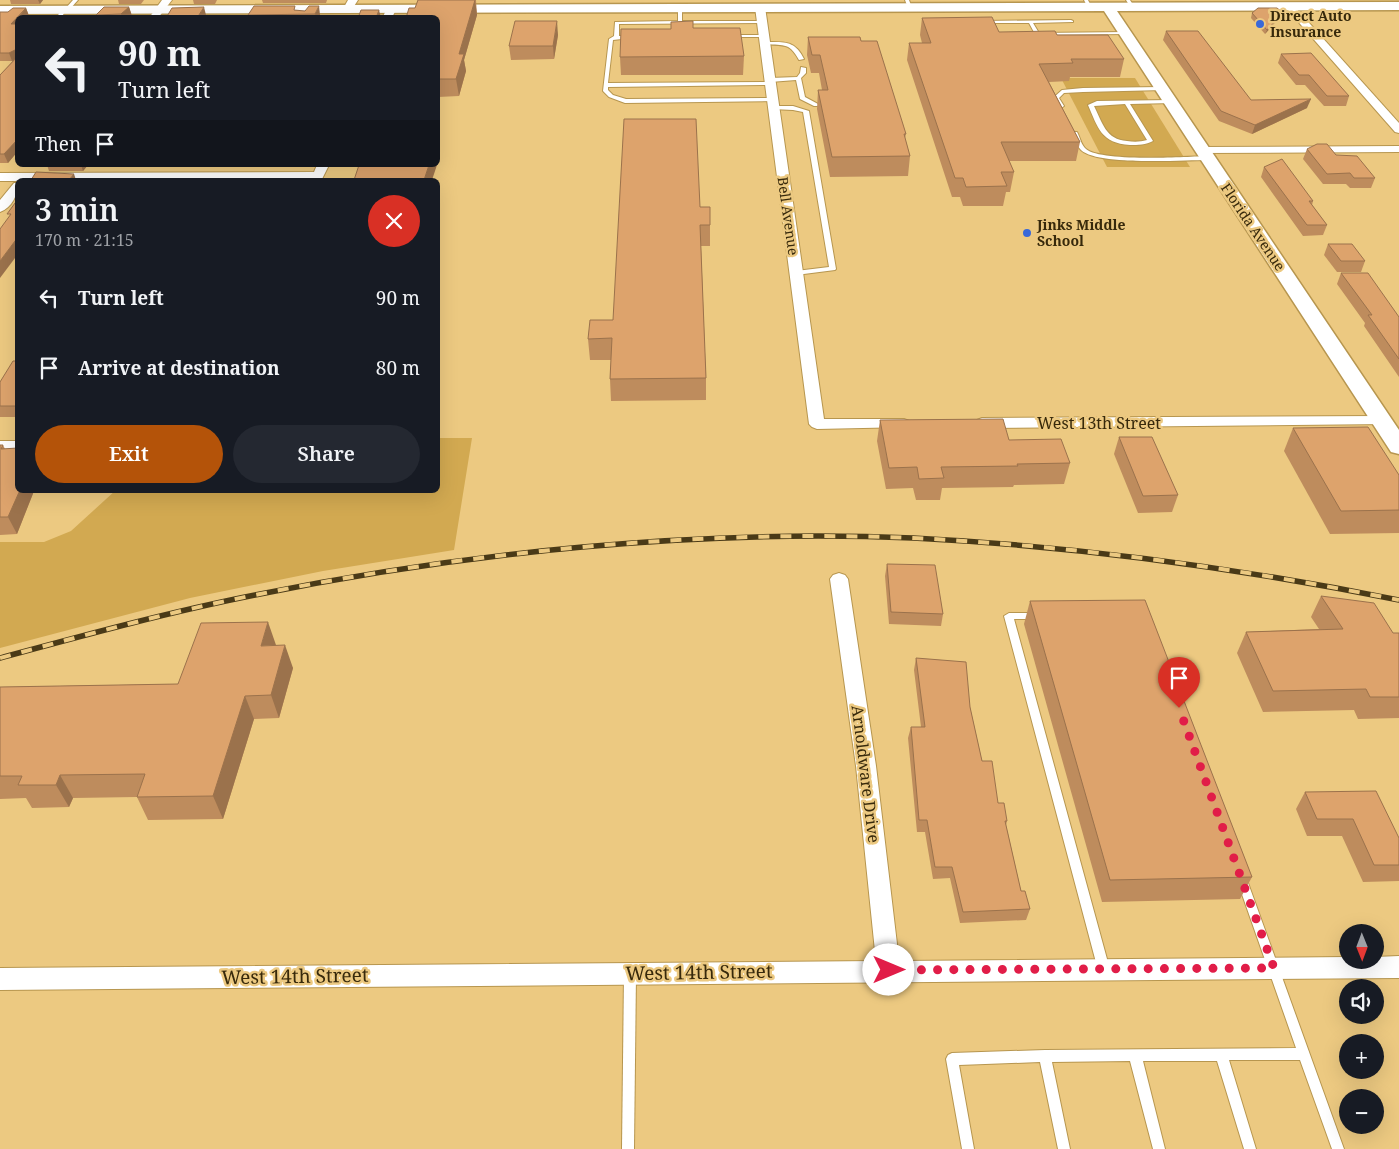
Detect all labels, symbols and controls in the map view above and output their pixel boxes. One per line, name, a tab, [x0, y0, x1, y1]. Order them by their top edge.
place label: Direct Auto Insurance	[1270, 6, 1352, 41]
marker: Direct Auto Insurance	[1254, 18, 1266, 30]
text: 90 m	[118, 29, 201, 76]
icon: left	[35, 35, 100, 100]
text: Turn left	[118, 74, 210, 104]
icon: arrive	[91, 130, 119, 158]
text: Then	[35, 131, 81, 157]
street label: Bell Avenue	[774, 175, 803, 256]
street label: Florida Avenue	[1217, 179, 1290, 274]
text: 3 min	[35, 189, 119, 230]
button: close	[368, 195, 420, 247]
place label: Jinks Middle School	[1036, 215, 1125, 250]
marker: Jinks Middle School	[1021, 227, 1033, 239]
text: 170 m · 21:15	[35, 229, 134, 251]
icon: left	[35, 284, 63, 312]
text: Turn left	[78, 285, 164, 311]
text: 90 m	[376, 285, 420, 311]
icon: arrive	[35, 354, 63, 382]
text: Arrive at destination	[78, 355, 280, 381]
text: 80 m	[376, 355, 420, 381]
street label: West 13th Street	[1037, 412, 1161, 434]
button: Exit	[35, 425, 223, 483]
button: Share	[233, 425, 420, 483]
pin	[1158, 657, 1200, 708]
icon: arrive	[1165, 664, 1193, 692]
street label: Arnoldware Drive	[847, 704, 885, 844]
north arrow	[1339, 924, 1384, 969]
map controls	[1339, 924, 1384, 1134]
position arrow	[862, 943, 914, 995]
street label: West 14th Street	[625, 958, 773, 986]
street label: West 14th Street	[221, 962, 369, 990]
button: sound	[1339, 979, 1384, 1024]
button: +	[1339, 1034, 1384, 1079]
button: −	[1339, 1089, 1384, 1134]

